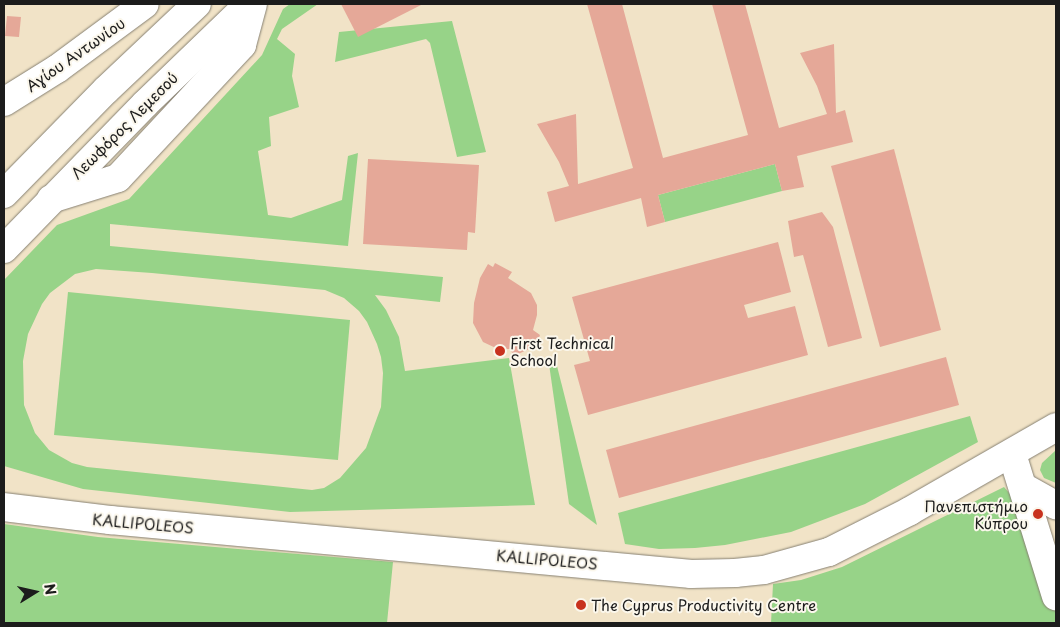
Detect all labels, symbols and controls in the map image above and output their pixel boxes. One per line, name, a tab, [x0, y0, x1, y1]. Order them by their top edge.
street label: Αγίου Αντωνίου	[22, 13, 128, 95]
street label: Λεωφόρος Λεμεσού	[67, 68, 181, 182]
place label: First Technical School	[510, 333, 613, 368]
marker: First Technical School	[494, 345, 506, 357]
place label: Πανεπιστήμιο Κύπρου	[924, 496, 1028, 531]
marker: Πανεπιστήμιο Κύπρου	[1032, 508, 1044, 520]
street label: KALLIPOLEOS	[92, 510, 194, 536]
street label: KALLIPOLEOS	[496, 546, 598, 572]
north arrow	[10, 567, 60, 617]
text: N	[39, 582, 62, 597]
place label: The Cyprus Productivity Centre	[591, 596, 818, 614]
marker: The Cyprus Productivity Centre	[575, 599, 587, 611]

